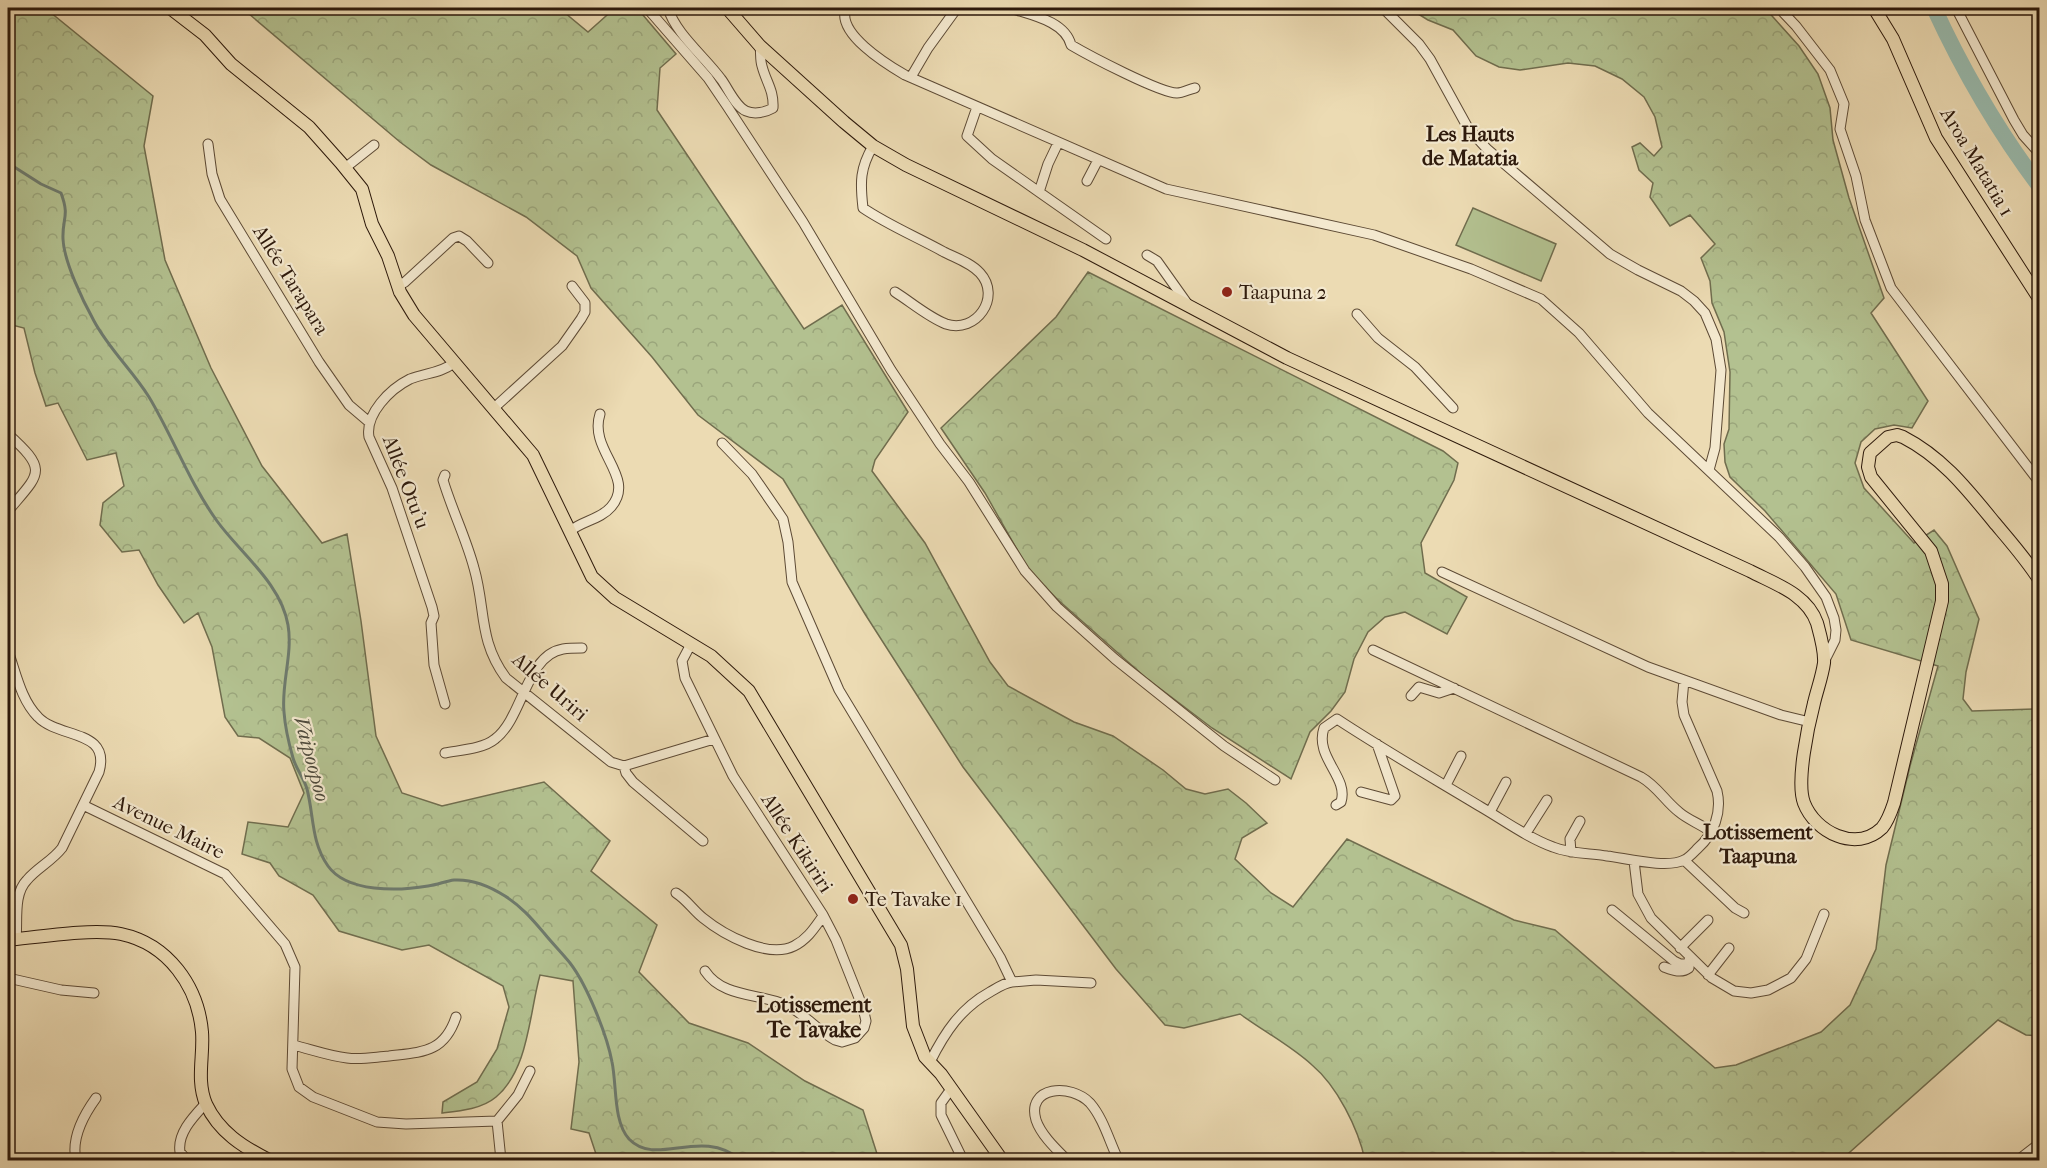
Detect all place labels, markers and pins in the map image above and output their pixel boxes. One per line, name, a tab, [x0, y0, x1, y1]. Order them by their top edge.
place label: Taapuna 2	[1239, 281, 1327, 304]
marker: Taapuna 2	[1220, 285, 1234, 299]
place label: Te Tavake 1	[865, 888, 962, 911]
marker: Te Tavake 1	[846, 892, 860, 906]

